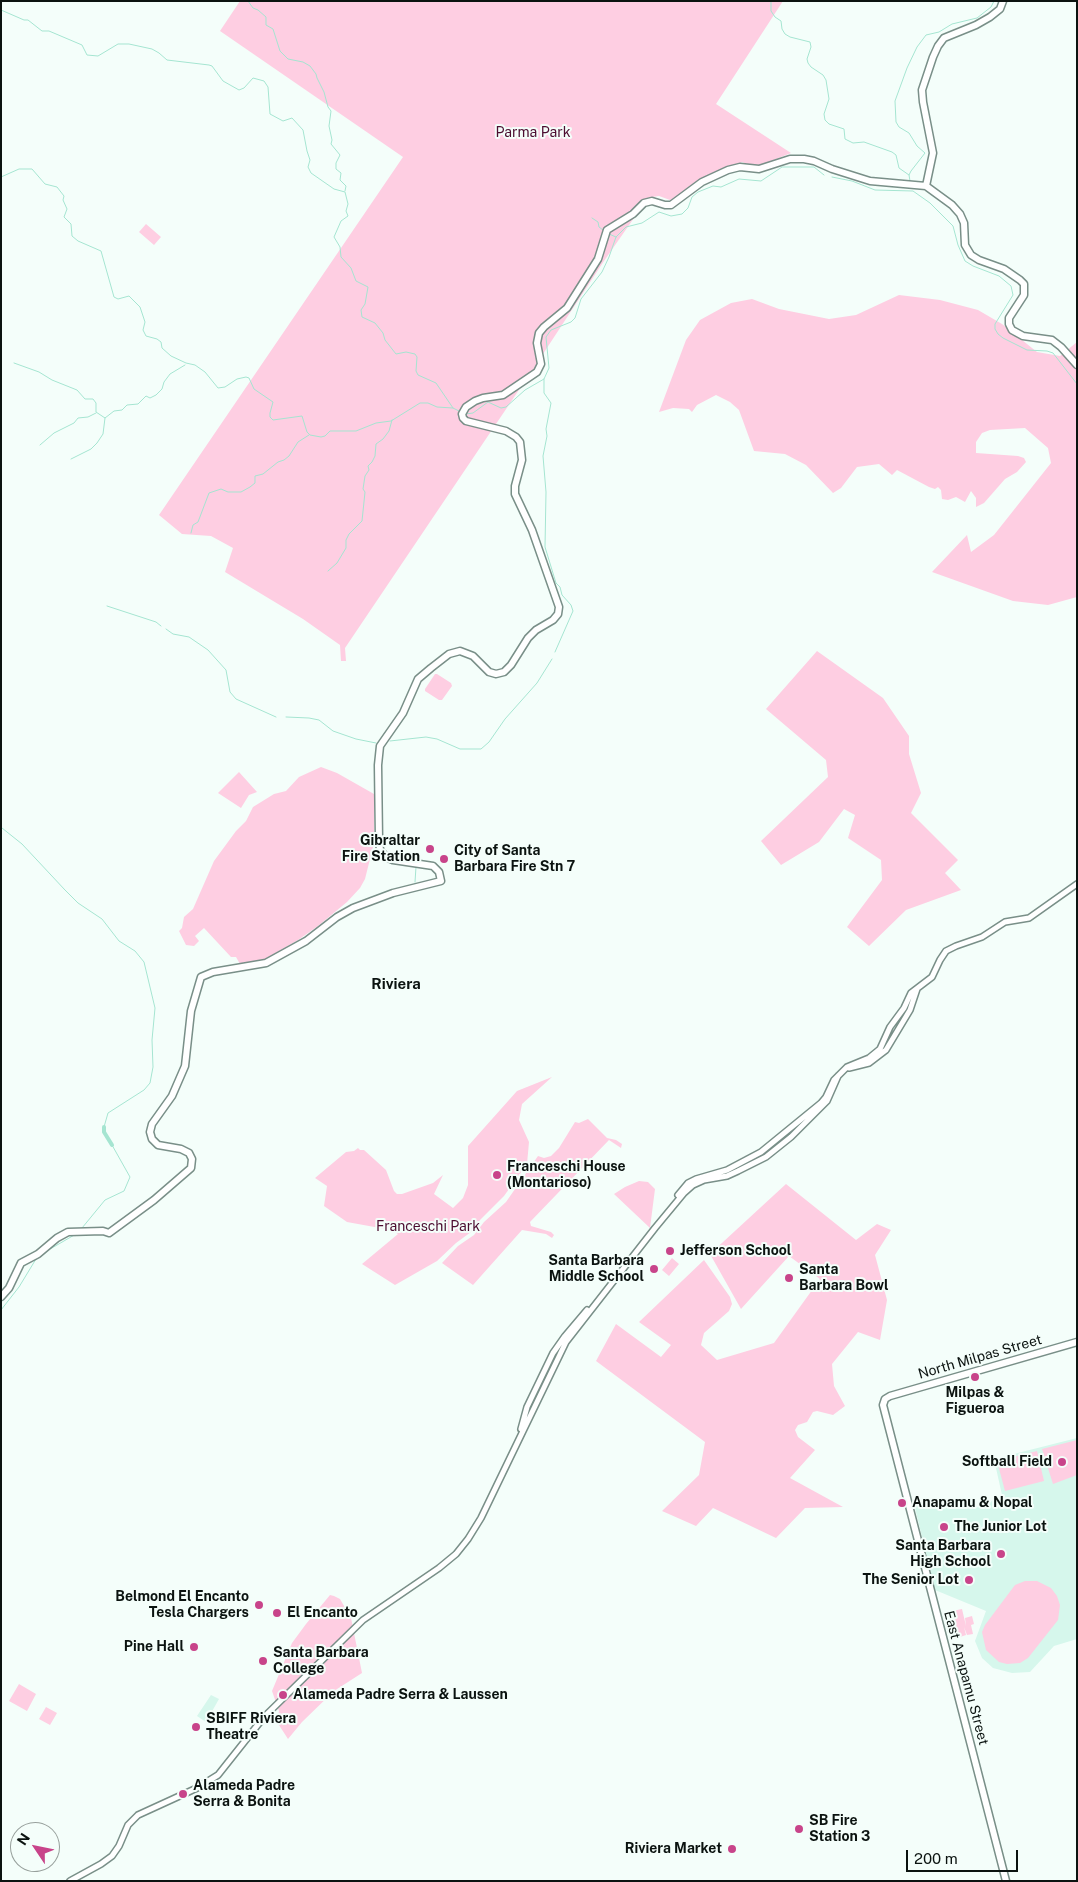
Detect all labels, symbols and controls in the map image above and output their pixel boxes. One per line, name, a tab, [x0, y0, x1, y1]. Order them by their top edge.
park label: Parma Park	[495, 125, 571, 141]
place label: Gibraltar Fire Station	[342, 833, 420, 866]
marker: Gibraltar Fire Station	[424, 843, 436, 855]
place label: City of Santa Barbara Fire Stn 7	[454, 843, 575, 876]
marker: City of Santa Barbara Fire Stn 7	[438, 853, 450, 865]
district label: Riviera	[371, 975, 421, 993]
place label: Franceschi House (Montarioso)	[507, 1159, 626, 1192]
marker: Franceschi House (Montarioso)	[491, 1169, 503, 1181]
park label: Franceschi Park	[376, 1219, 480, 1235]
place label: Jefferson School	[680, 1243, 791, 1259]
marker: Jefferson School	[664, 1245, 676, 1257]
place label: Santa Barbara Middle School	[548, 1253, 644, 1285]
place label: Santa Barbara Bowl	[799, 1262, 889, 1294]
marker: Santa Barbara Middle School	[648, 1263, 660, 1275]
marker: Santa Barbara Bowl	[783, 1272, 795, 1284]
street label: North Milpas Street	[916, 1331, 1044, 1383]
marker: Milpas & Figueroa	[969, 1371, 981, 1383]
place label: Milpas & Figueroa	[945, 1385, 1005, 1418]
place label: Softball Field	[962, 1454, 1052, 1470]
marker: Softball Field	[1056, 1456, 1068, 1468]
place label: Anapamu & Nopal	[912, 1495, 1033, 1511]
marker: Anapamu & Nopal	[896, 1497, 908, 1509]
place label: The Junior Lot	[954, 1519, 1047, 1535]
marker: The Junior Lot	[938, 1521, 950, 1533]
place label: Santa Barbara High School	[895, 1538, 991, 1570]
marker: Santa Barbara High School	[995, 1548, 1007, 1560]
place label: The Senior Lot	[863, 1572, 959, 1588]
marker: The Senior Lot	[963, 1574, 975, 1586]
place label: Belmond El Encanto Tesla Chargers	[115, 1589, 249, 1621]
marker: Belmond El Encanto Tesla Chargers	[253, 1599, 265, 1611]
place label: El Encanto	[287, 1605, 358, 1621]
marker: El Encanto	[271, 1607, 283, 1619]
street label: East Anapamu Street	[940, 1609, 992, 1747]
place label: Pine Hall	[124, 1639, 184, 1655]
marker: Pine Hall	[188, 1641, 200, 1653]
place label: Santa Barbara College	[273, 1645, 369, 1678]
marker: Santa Barbara College	[257, 1655, 269, 1667]
place label: Alameda Padre Serra & Laussen	[293, 1687, 508, 1703]
marker: Alameda Padre Serra & Laussen	[277, 1689, 289, 1701]
place label: SBIFF Riviera Theatre	[206, 1711, 296, 1744]
marker: SBIFF Riviera Theatre	[190, 1721, 202, 1733]
place label: Alameda Padre Serra & Bonita	[193, 1778, 295, 1810]
marker: Alameda Padre Serra & Bonita	[177, 1788, 189, 1800]
place label: SB Fire Station 3	[809, 1813, 870, 1845]
north arrow	[10, 1822, 60, 1872]
marker: SB Fire Station 3	[793, 1823, 805, 1835]
text: N	[14, 1830, 33, 1848]
scale bar	[908, 1840, 1020, 1872]
place label: Riviera Market	[625, 1841, 722, 1857]
marker: Riviera Market	[726, 1843, 738, 1855]
text: 200 m	[914, 1850, 958, 1867]

